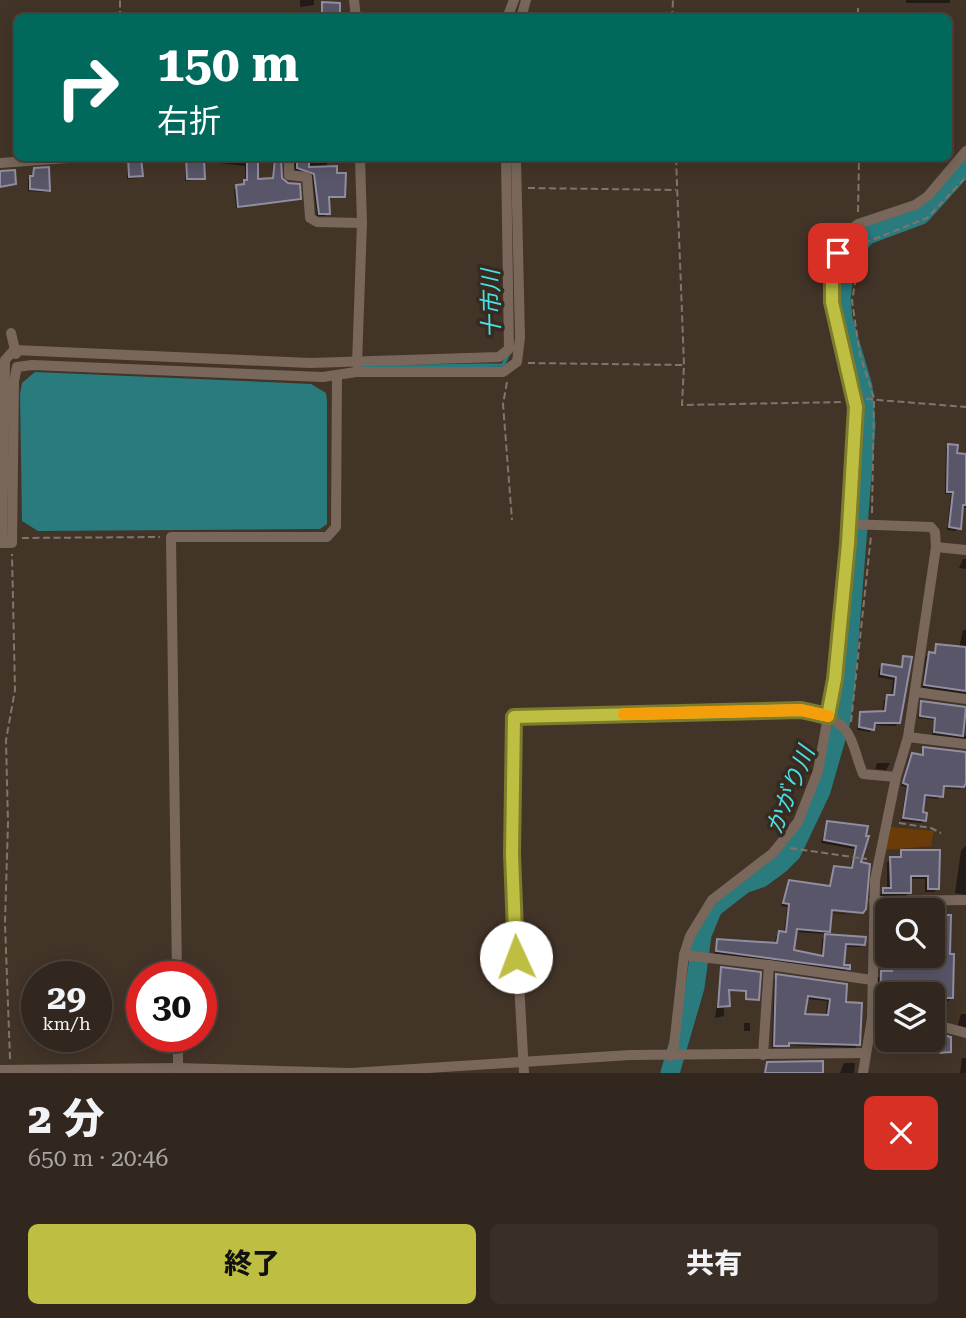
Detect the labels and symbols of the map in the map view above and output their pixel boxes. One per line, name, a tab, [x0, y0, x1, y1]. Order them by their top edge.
pin	[808, 223, 868, 283]
water label: 十市川	[477, 266, 506, 339]
water label: かがり川	[761, 740, 821, 838]
position arrow	[479, 920, 553, 994]
speed limit sign: 30	[126, 961, 217, 1052]

